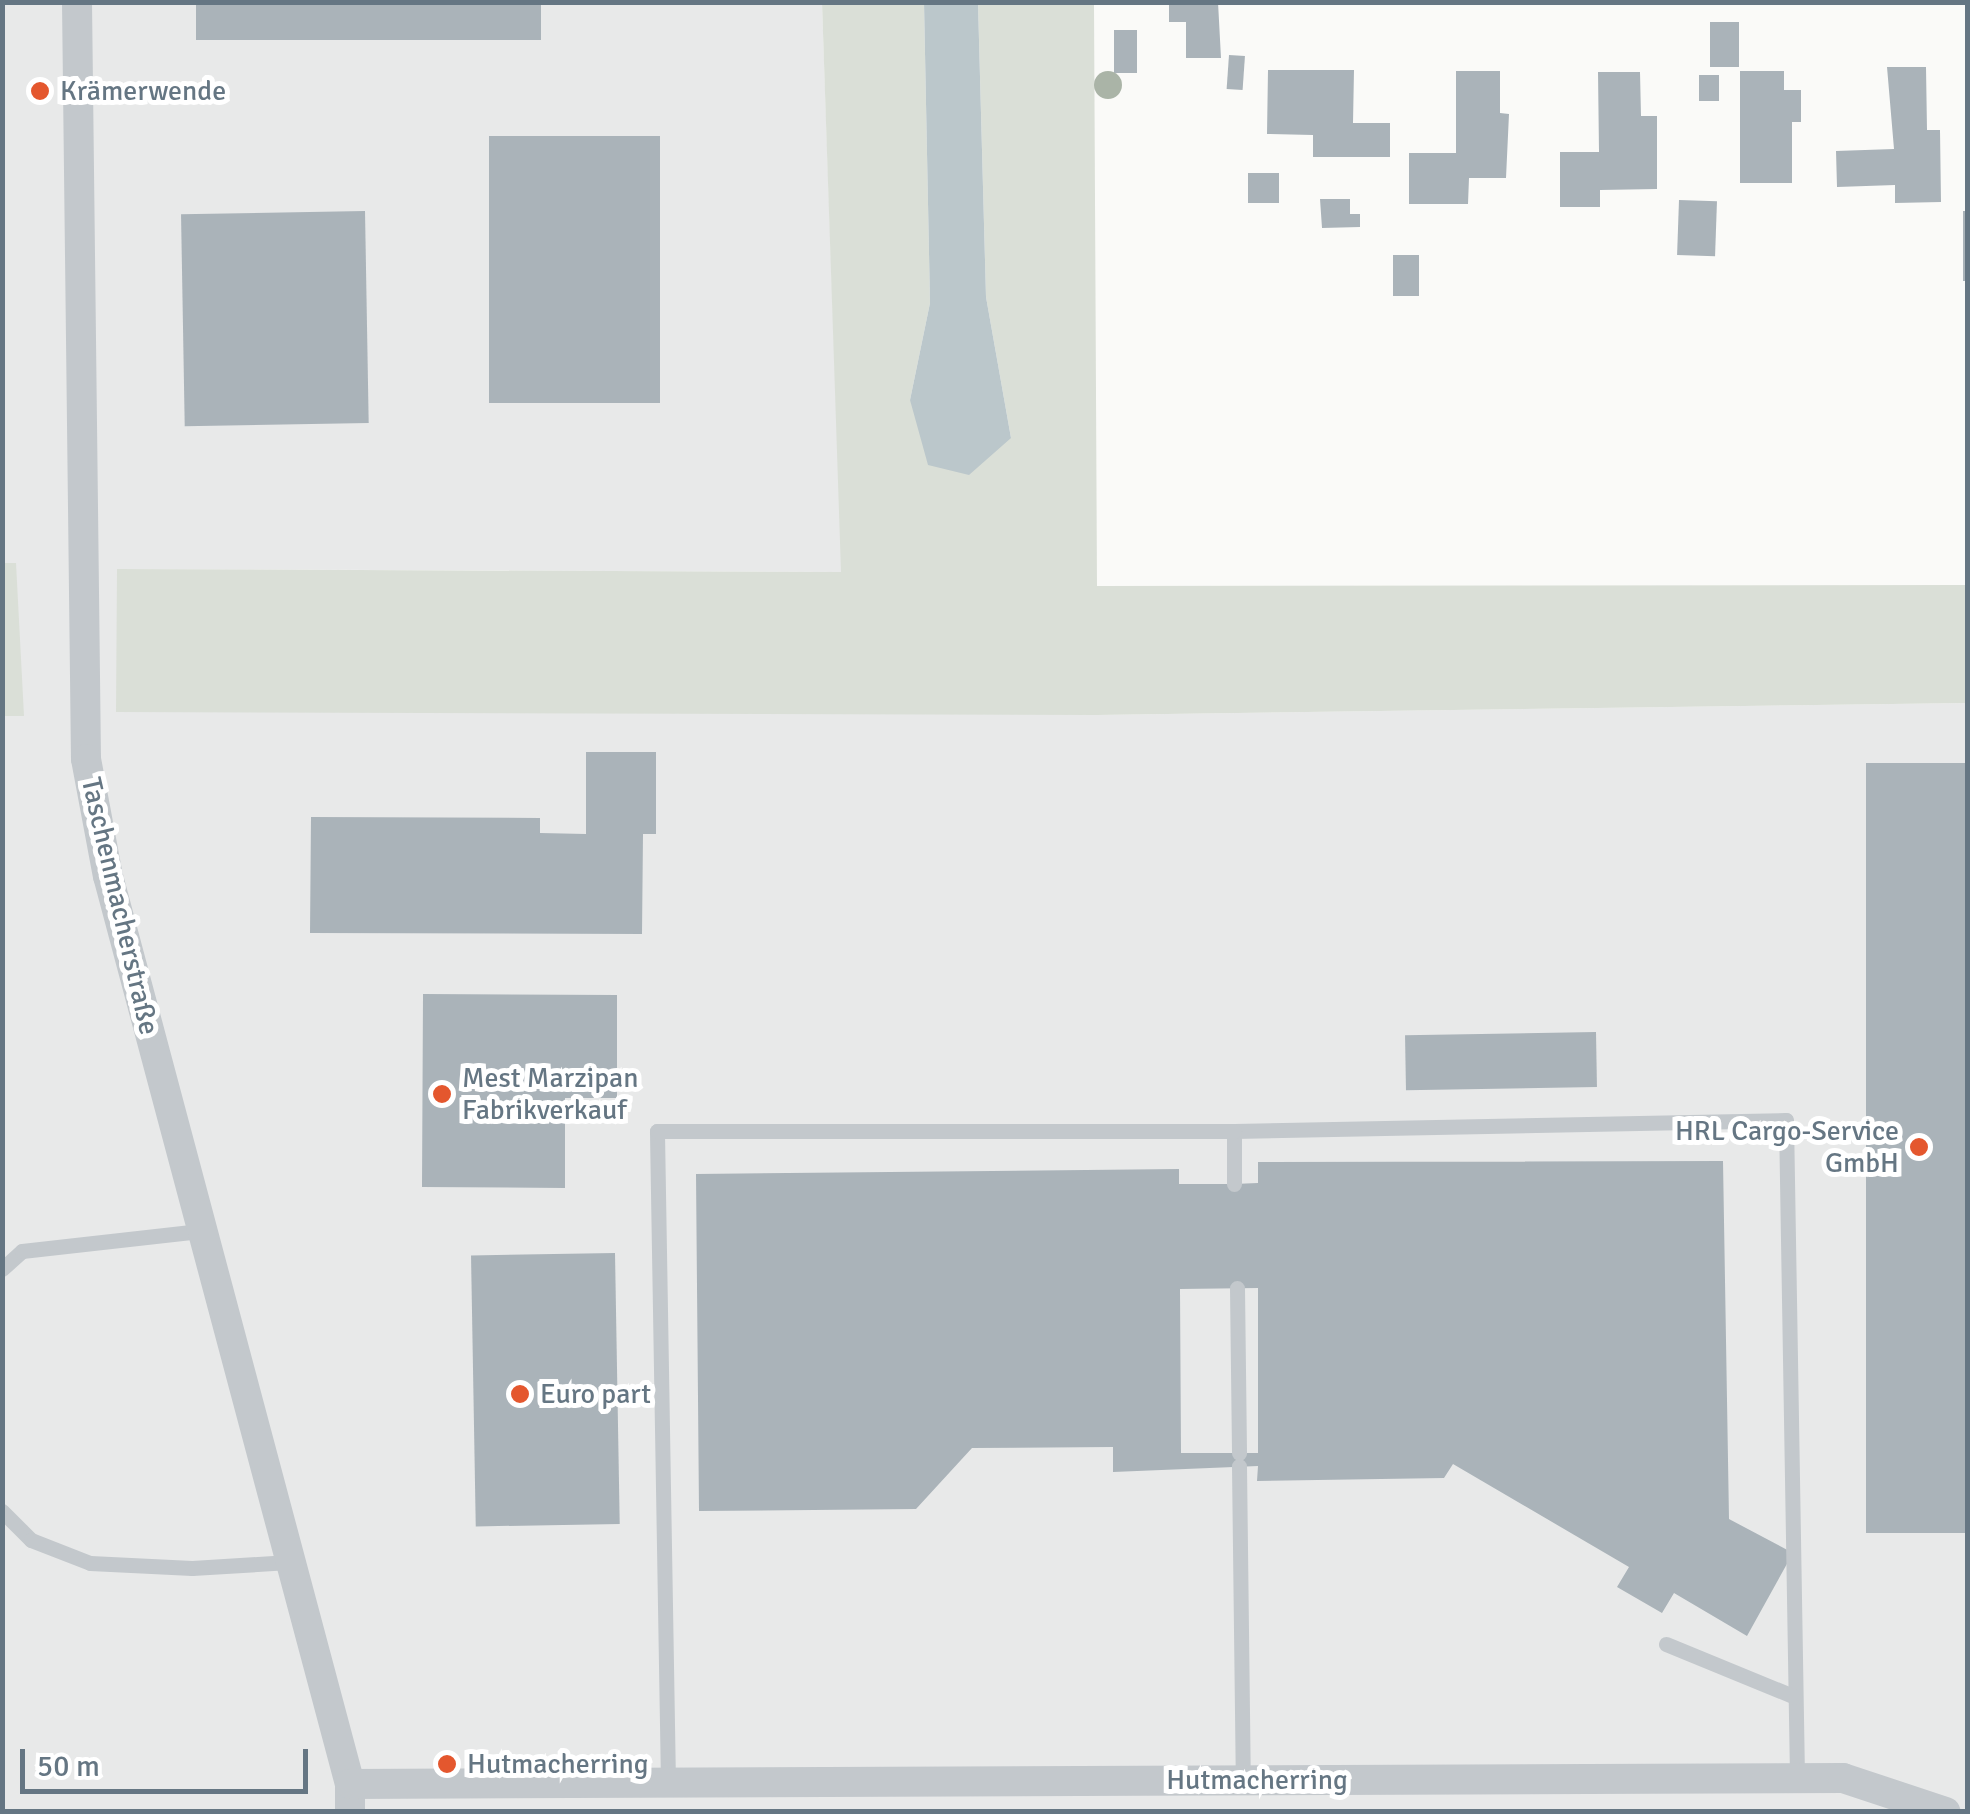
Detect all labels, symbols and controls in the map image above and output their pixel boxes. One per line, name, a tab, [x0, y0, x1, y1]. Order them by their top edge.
place label: Krämerwende	[60, 74, 226, 108]
marker: Krämerwende	[29, 80, 51, 102]
street label: Taschenmacherstraße	[74, 774, 166, 1038]
place label: Mest Marzipan Fabrikverkauf	[462, 1061, 639, 1127]
marker: Mest Marzipan Fabrikverkauf	[431, 1083, 453, 1105]
place label: HRL Cargo-Service GmbH	[1675, 1114, 1899, 1180]
marker: HRL Cargo-Service GmbH	[1908, 1136, 1930, 1158]
place label: Euro part	[540, 1377, 651, 1411]
marker: Euro part	[509, 1383, 531, 1405]
scale bar	[25, 1729, 312, 1791]
place label: Hutmacherring	[467, 1747, 649, 1781]
text: 50 m	[37, 1748, 100, 1785]
marker: Hutmacherring	[436, 1753, 458, 1775]
street label: Hutmacherring	[1166, 1763, 1348, 1797]

